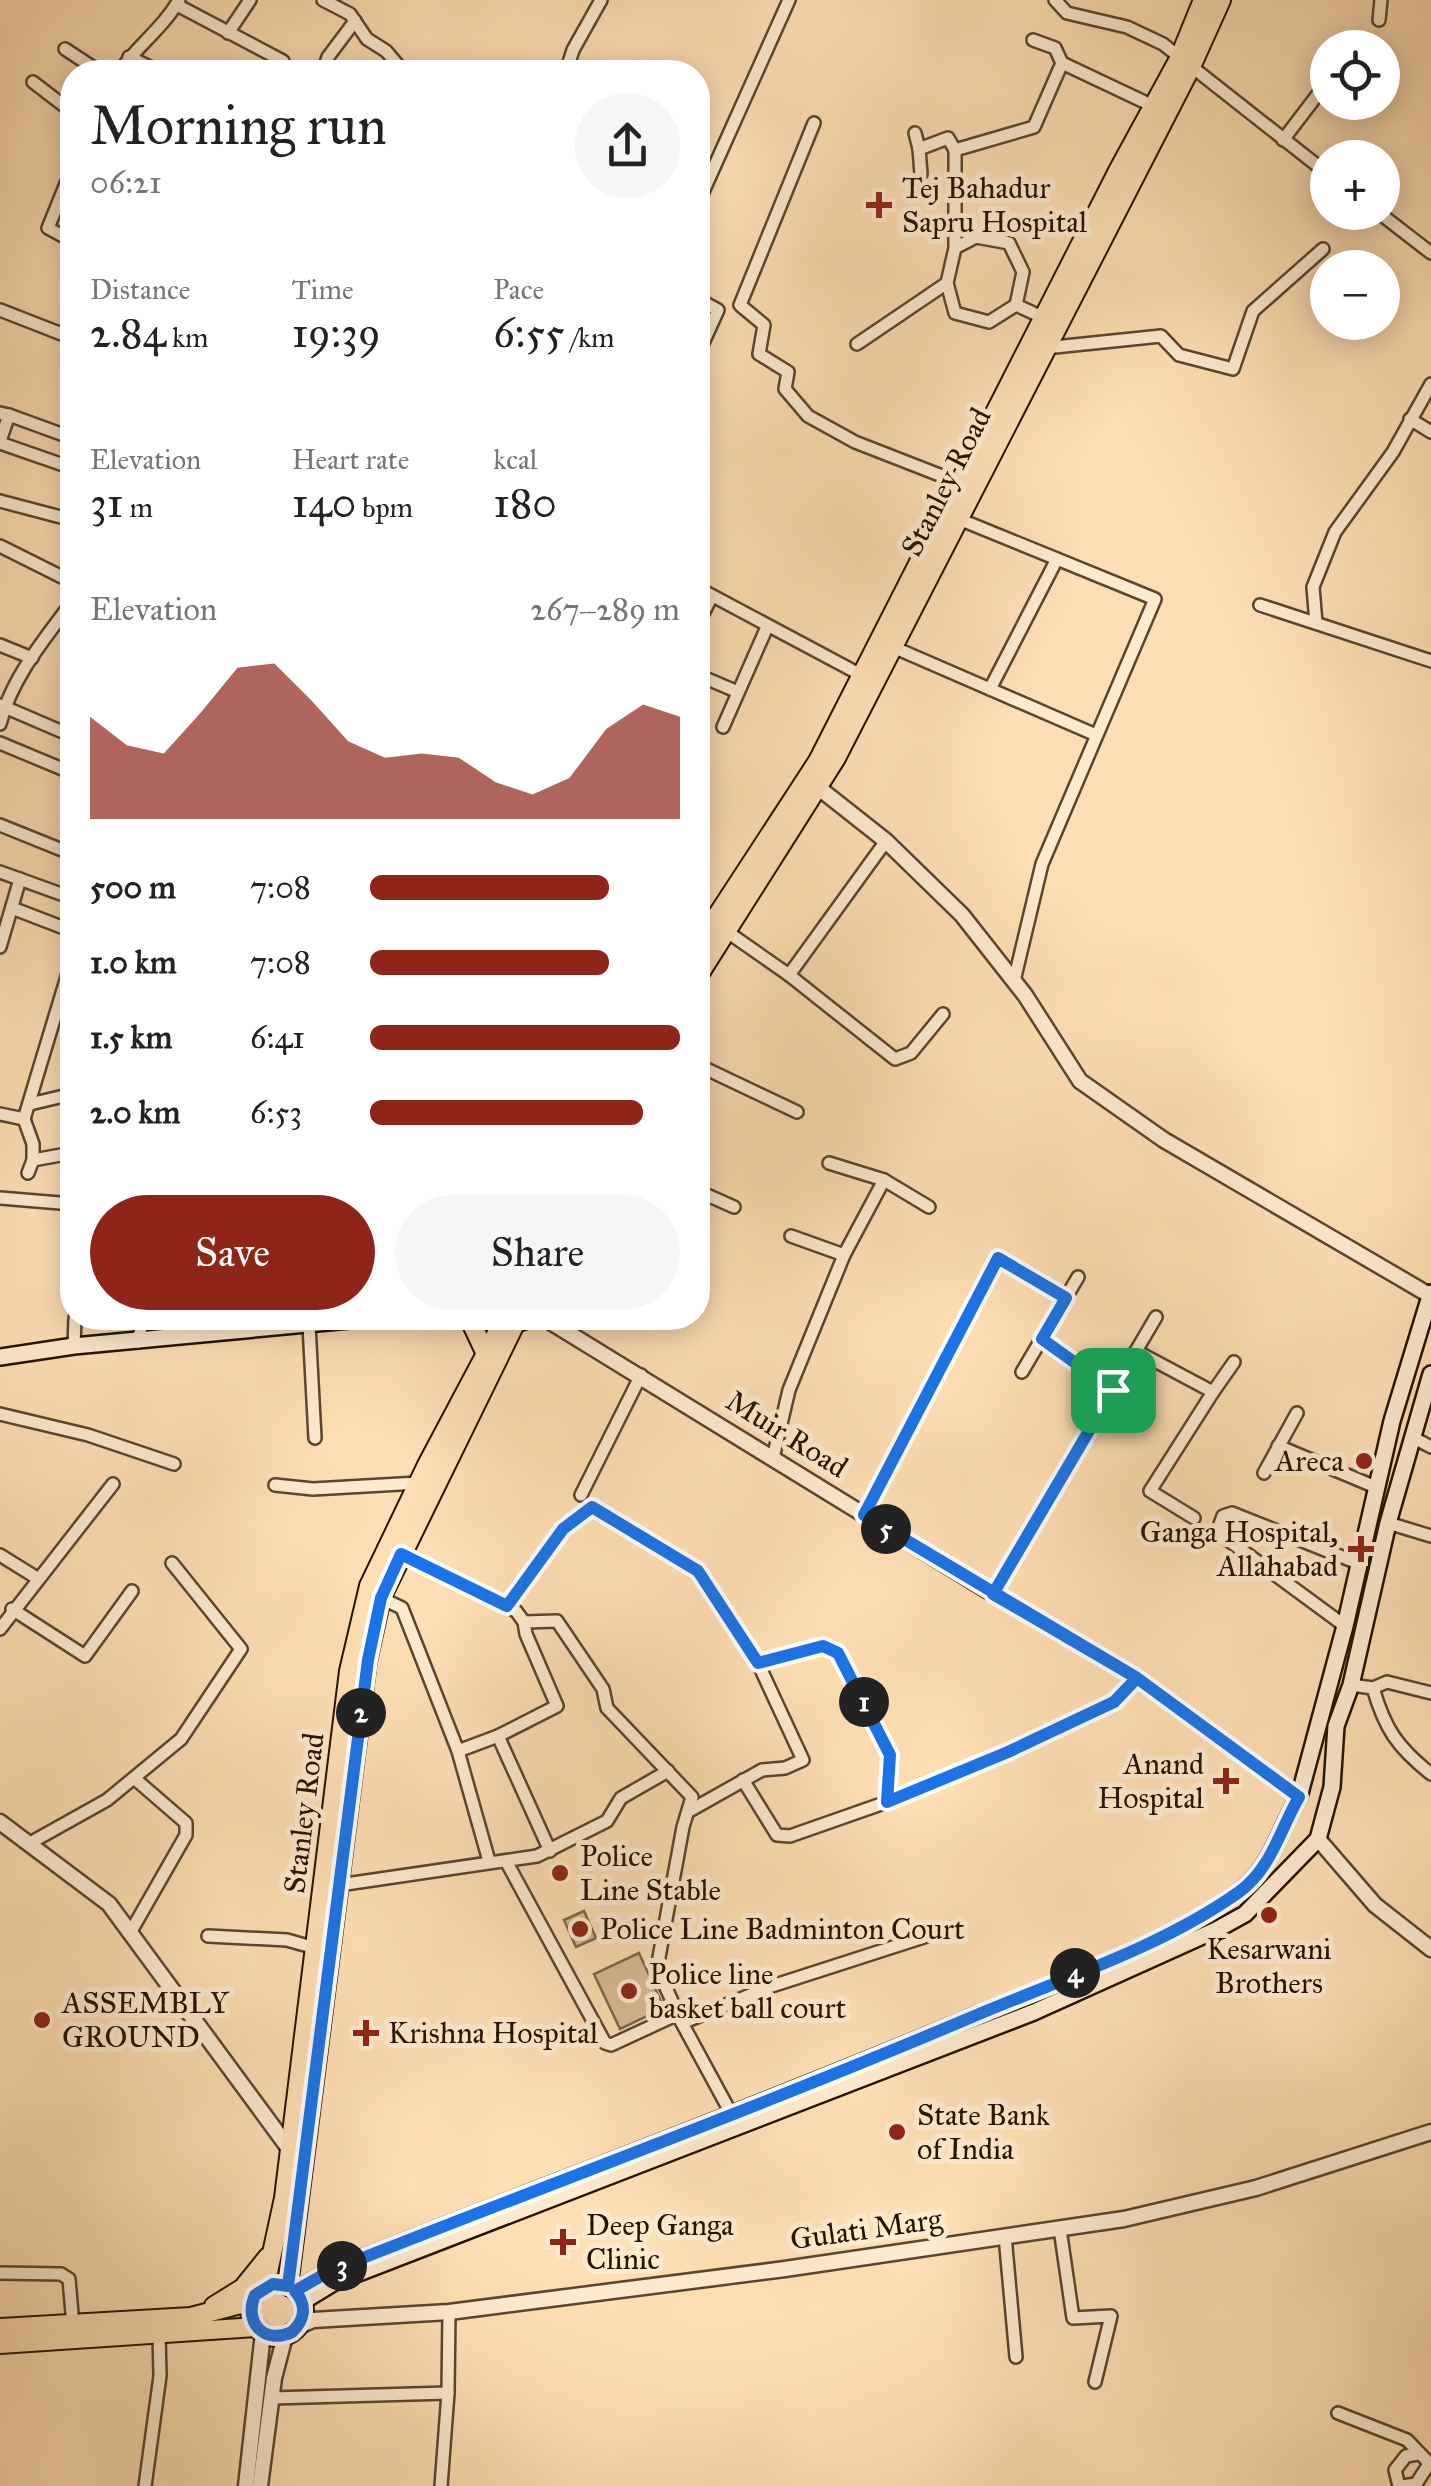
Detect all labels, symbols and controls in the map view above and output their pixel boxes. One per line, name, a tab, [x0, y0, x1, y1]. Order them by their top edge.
map controls	[1310, 30, 1400, 340]
button: locate	[1310, 30, 1400, 120]
text: Morning run	[90, 92, 387, 159]
button: share	[575, 93, 680, 198]
button: +	[1310, 140, 1400, 230]
text: 06:21	[90, 163, 162, 202]
place label: Tej Bahadur Sapru Hospital	[902, 170, 1088, 240]
marker: Tej Bahadur Sapru Hospital	[866, 192, 892, 218]
button: −	[1310, 250, 1400, 340]
text: Distance	[90, 272, 190, 307]
text: Time	[292, 272, 354, 307]
text: Pace	[493, 272, 544, 307]
text: 2.84	[90, 307, 166, 359]
text: 19:39	[292, 307, 380, 359]
text: 6:55	[493, 307, 565, 359]
text: km	[166, 320, 209, 355]
text: /km	[565, 320, 615, 355]
street label: Stanley Road	[893, 402, 999, 562]
text: Elevation	[90, 442, 201, 477]
text: Heart rate	[292, 442, 409, 477]
text: kcal	[493, 442, 537, 477]
text: 31	[90, 477, 123, 529]
text: 140	[292, 477, 356, 529]
text: 180	[493, 477, 557, 529]
text: m	[123, 490, 153, 525]
text: bpm	[356, 490, 413, 525]
text: Elevation	[90, 590, 217, 629]
text: 267–289 m	[530, 590, 680, 629]
text: 500 m	[90, 868, 176, 907]
text: 7:08	[250, 868, 311, 907]
text: 1.0 km	[90, 943, 177, 982]
text: 7:08	[250, 943, 311, 982]
text: 1.5 km	[90, 1018, 172, 1057]
text: 6:41	[250, 1018, 305, 1057]
text: 2.0 km	[90, 1093, 180, 1132]
text: 6:53	[250, 1093, 302, 1132]
button: Save	[90, 1195, 375, 1310]
button: Share	[395, 1195, 680, 1310]
pin	[1071, 1348, 1156, 1433]
icon: arrive	[1086, 1363, 1141, 1418]
street label: Muir Road	[720, 1383, 854, 1485]
place label: Areca	[1273, 1443, 1344, 1479]
marker: Areca	[1353, 1450, 1375, 1472]
pin: 5	[861, 1504, 911, 1554]
text: 5	[879, 1511, 893, 1546]
place label: Ganga Hospital, Allahabad	[1140, 1514, 1338, 1584]
marker: Ganga Hospital, Allahabad	[1348, 1536, 1374, 1562]
pin: 1	[839, 1677, 889, 1727]
text: 1	[858, 1684, 870, 1719]
pin: 2	[336, 1688, 386, 1738]
text: 2	[354, 1695, 368, 1730]
street label: Stanley Road	[276, 1731, 332, 1895]
place label: Anand Hospital	[1098, 1746, 1205, 1816]
marker: Anand Hospital	[1213, 1768, 1239, 1794]
place label: Police Line Stable	[580, 1838, 721, 1908]
marker: Police Line Stable	[549, 1862, 571, 1884]
marker: Kesarwani Brothers	[1258, 1904, 1280, 1926]
place label: Police Line Badminton Court	[600, 1911, 965, 1947]
marker: Police Line Badminton Court	[569, 1918, 591, 1940]
place label: Kesarwani Brothers	[1206, 1931, 1332, 2001]
pin: 4	[1050, 1948, 1100, 1998]
text: 4	[1067, 1955, 1083, 1990]
place label: Police line basket ball court	[649, 1956, 847, 2026]
marker: Police line basket ball court	[618, 1980, 640, 2002]
place label: ASSEMBLY GROUND	[60, 1985, 230, 2055]
marker: ASSEMBLY GROUND	[31, 2009, 53, 2031]
place label: Krishna Hospital	[388, 2015, 599, 2051]
marker: Krishna Hospital	[353, 2020, 379, 2046]
place label: State Bank of India	[917, 2097, 1050, 2167]
marker: State Bank of India	[886, 2121, 908, 2143]
street label: Gulati Marg	[788, 2200, 945, 2257]
place label: Deep Ganga Clinic	[586, 2207, 734, 2277]
marker: Deep Ganga Clinic	[550, 2229, 576, 2255]
pin: 3	[317, 2241, 367, 2291]
text: 3	[336, 2248, 348, 2283]

